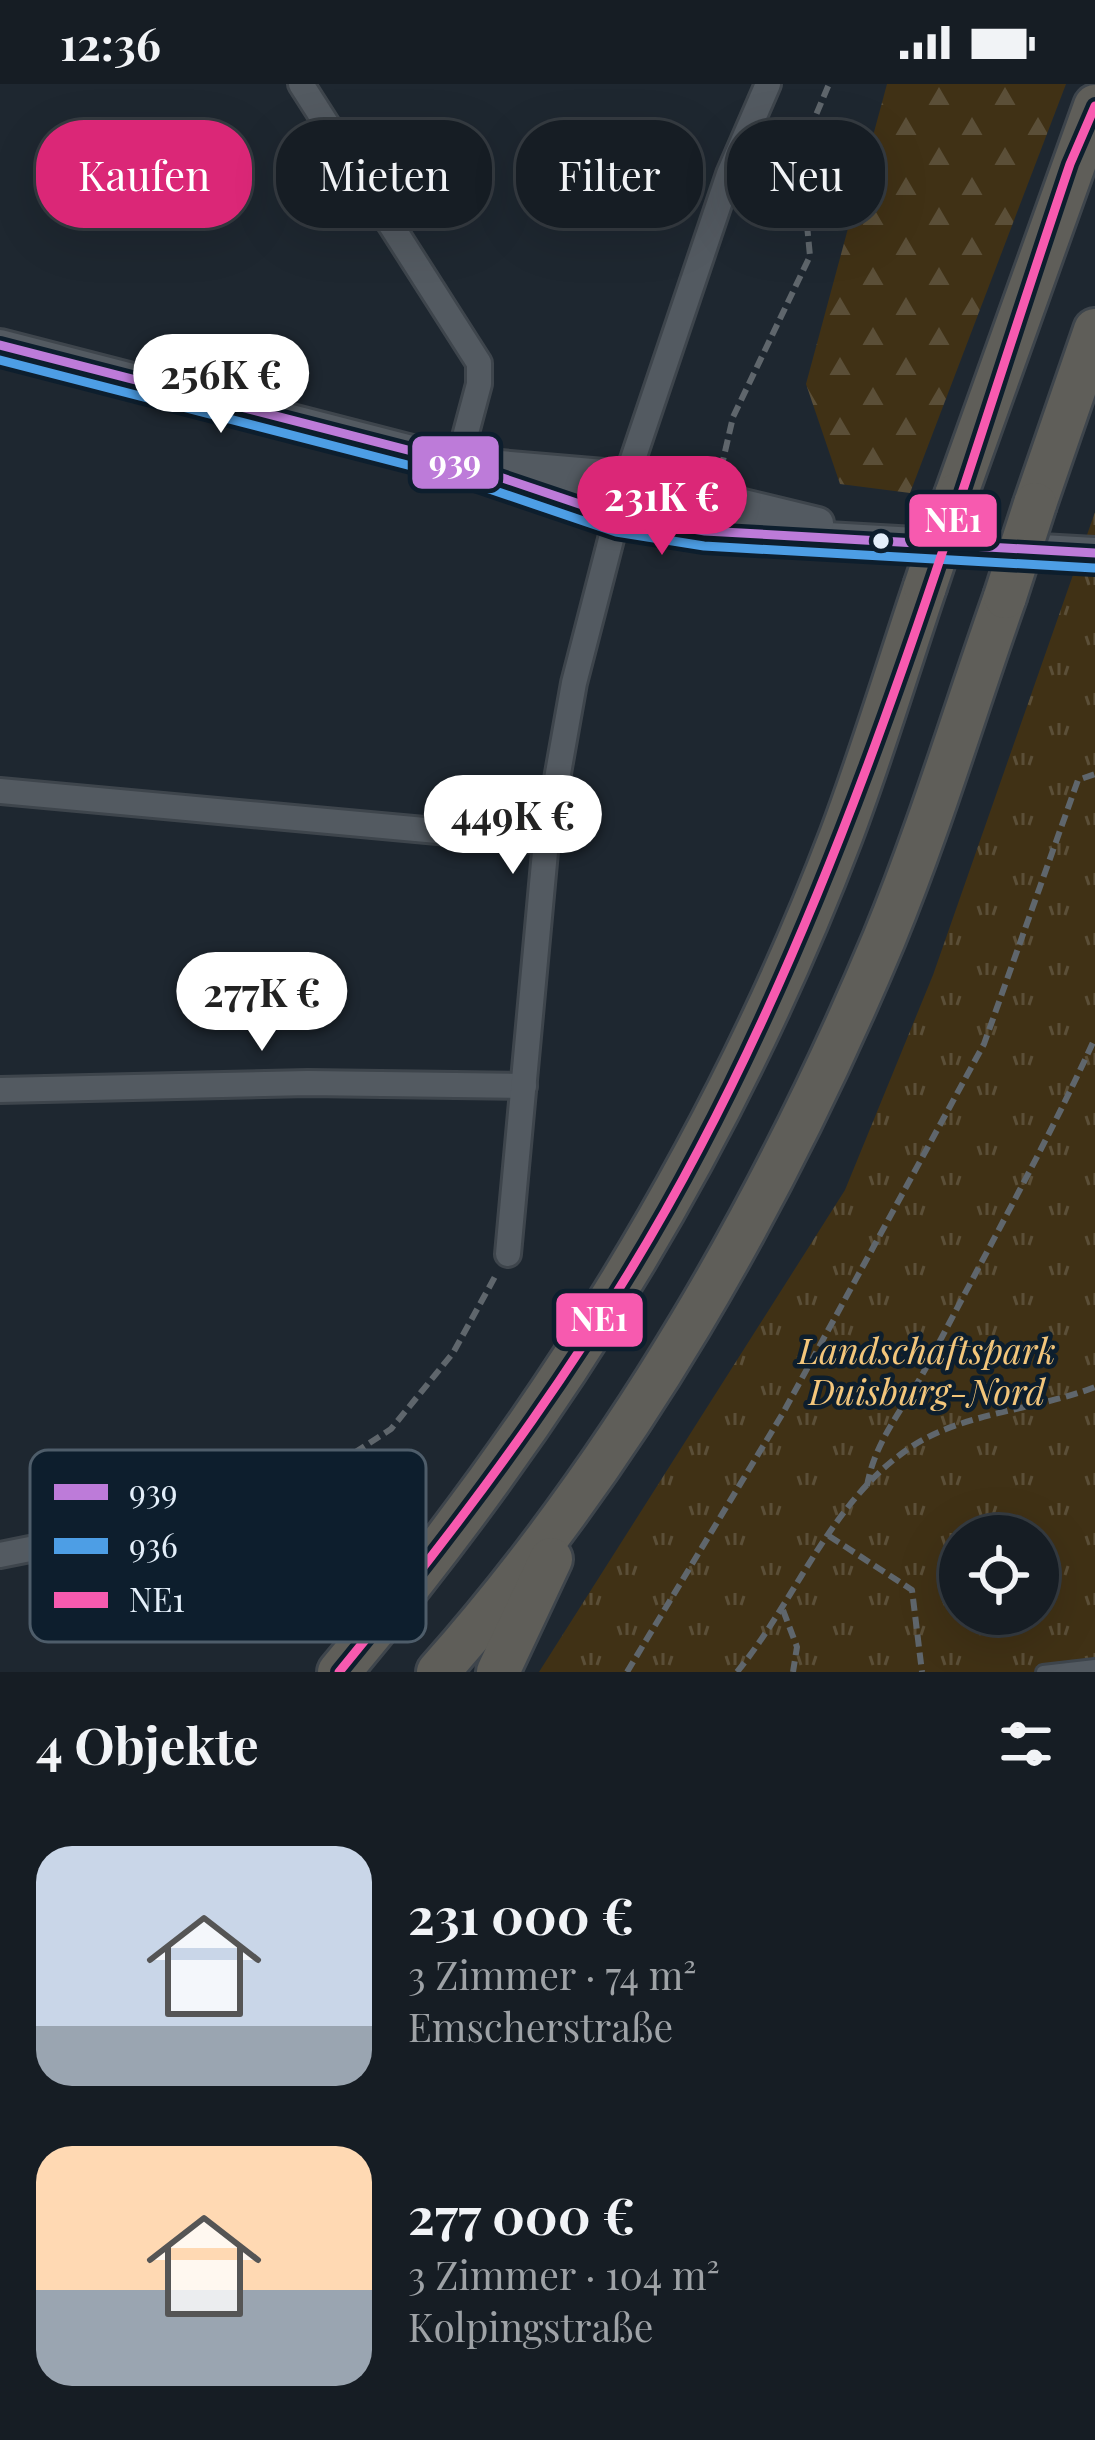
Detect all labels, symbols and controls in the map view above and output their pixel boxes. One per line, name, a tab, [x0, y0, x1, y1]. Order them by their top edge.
text: 12:36	[60, 12, 161, 72]
chip: Kaufen	[36, 120, 252, 228]
chip: Mieten	[276, 120, 492, 228]
chip: Filter	[516, 120, 703, 228]
chip: Neu	[727, 120, 885, 228]
pin: 256K €	[123, 334, 319, 436]
text: 256K €	[160, 347, 282, 399]
line badge: 939	[410, 434, 501, 491]
text: 939	[429, 438, 481, 482]
pin: 231K €	[564, 456, 760, 558]
text: 231K €	[604, 469, 720, 521]
line badge: NE1	[907, 492, 999, 549]
text: NE1	[924, 496, 982, 540]
unlabelled marker	[870, 530, 892, 552]
pin: 449K €	[415, 775, 611, 877]
text: 449K €	[451, 788, 575, 840]
pin: 277K €	[164, 952, 360, 1054]
text: 277K €	[203, 965, 321, 1017]
line badge: NE1	[554, 1291, 645, 1349]
text: NE1	[570, 1295, 628, 1339]
park label: Landschaftspark Duisburg-Nord	[796, 1325, 1056, 1414]
legend	[30, 1450, 426, 1642]
text: 939	[129, 1468, 177, 1512]
map controls	[939, 1515, 1059, 1635]
button: locate	[939, 1515, 1059, 1635]
text: 936	[129, 1522, 178, 1566]
text: NE1	[129, 1576, 185, 1620]
text: 4 Objekte	[36, 1710, 259, 1778]
icon: filters	[993, 1711, 1059, 1777]
text: 231 000 €	[408, 1880, 634, 1948]
icon: home	[132, 1894, 276, 2038]
text: 3 Zimmer · 74 m²	[408, 1948, 696, 2000]
text: Emscherstraße	[408, 2000, 673, 2052]
text: 277 000 €	[408, 2180, 635, 2248]
icon: home	[132, 2194, 276, 2338]
text: 3 Zimmer · 104 m²	[408, 2248, 720, 2300]
text: Kolpingstraße	[408, 2300, 654, 2352]

